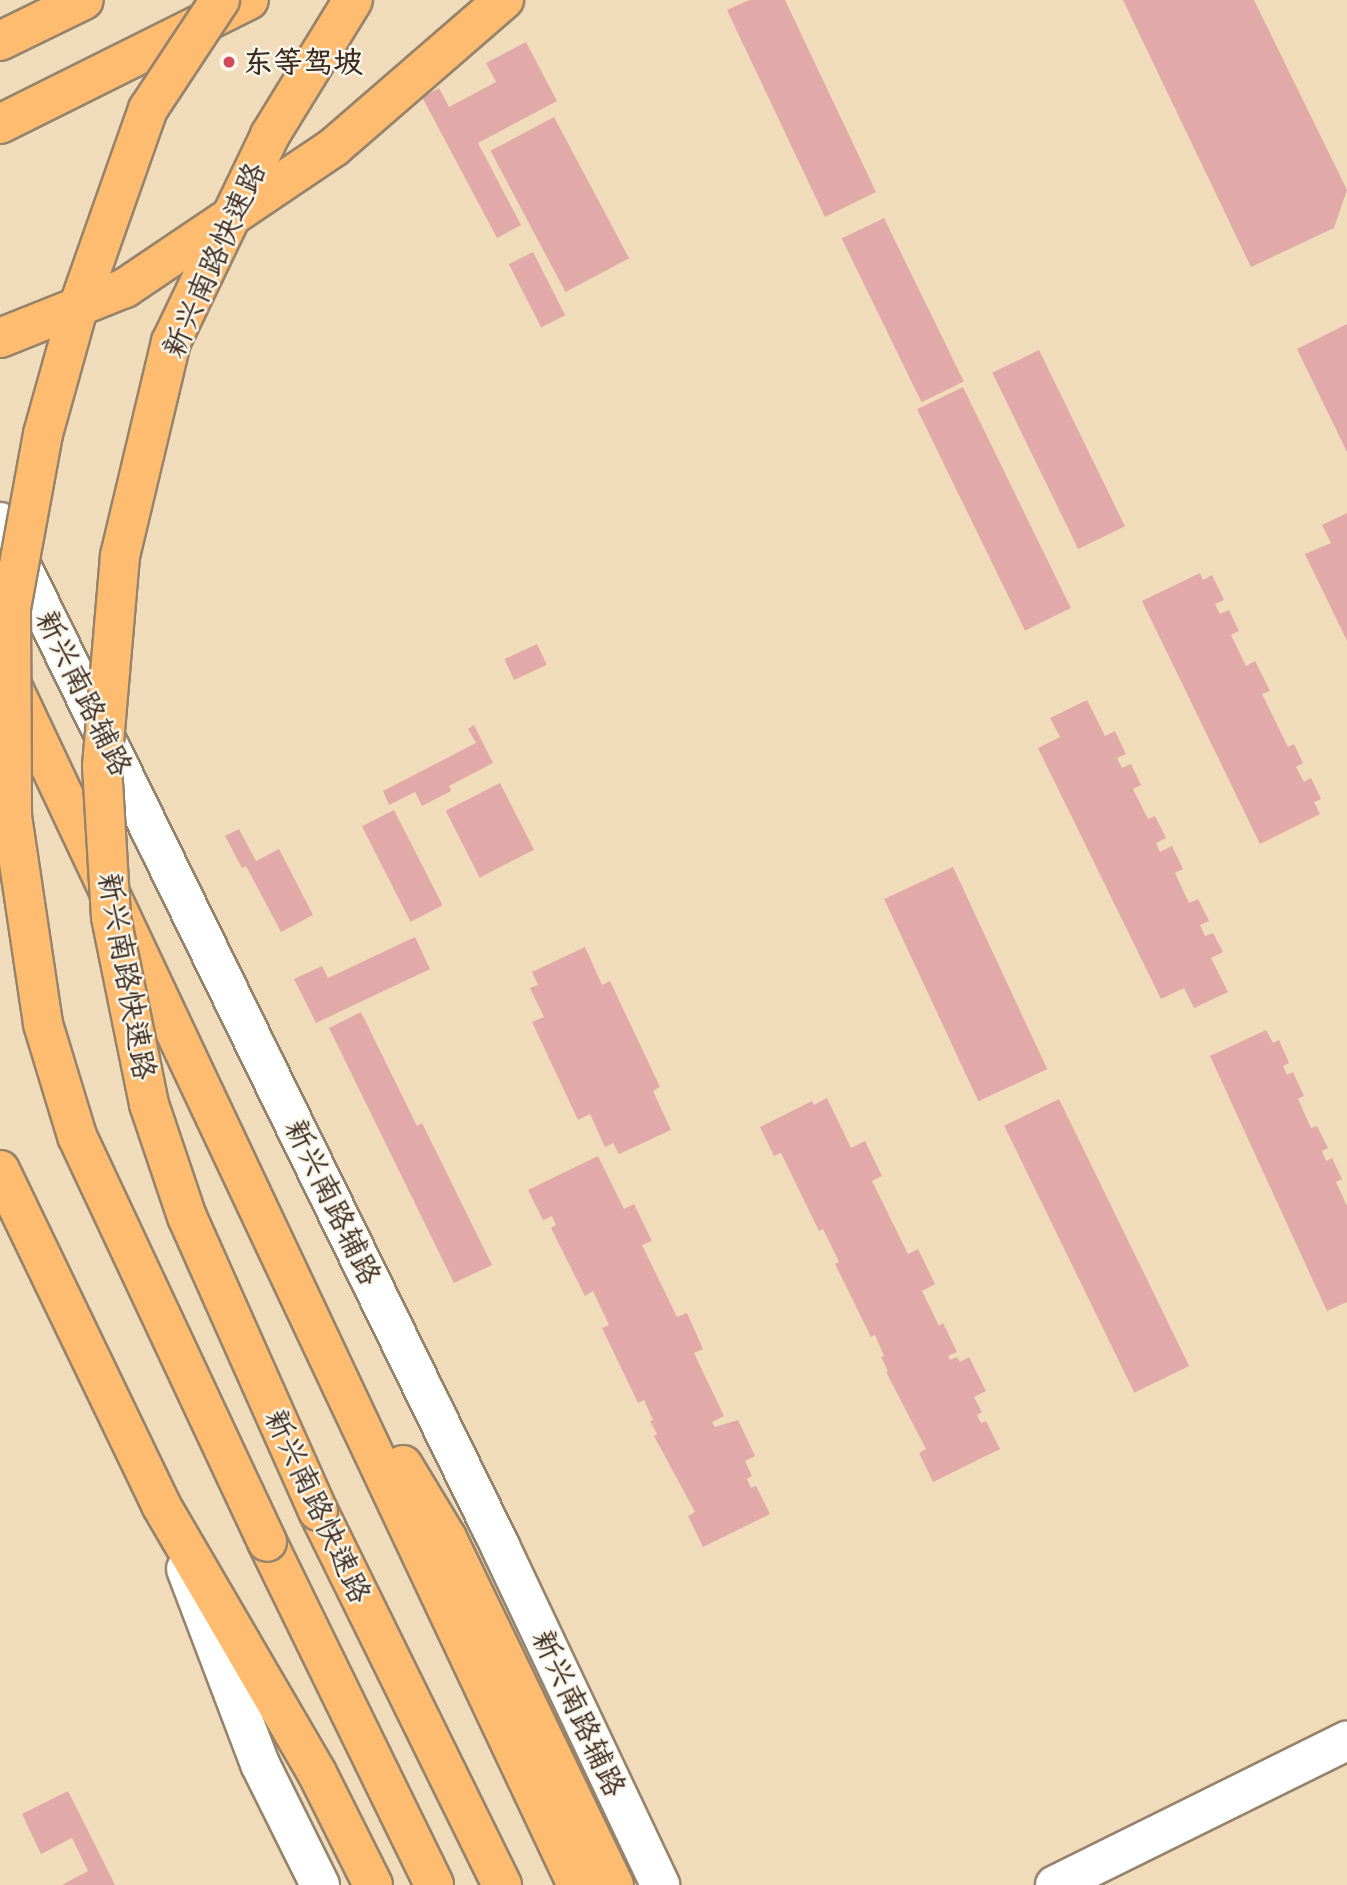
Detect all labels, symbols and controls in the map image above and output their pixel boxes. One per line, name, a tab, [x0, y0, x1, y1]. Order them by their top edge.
place label: 东等驾坡	[243, 44, 363, 80]
marker: 东等驾坡	[221, 54, 237, 70]
street label: 新兴南路快速路	[155, 157, 273, 363]
street label: 新兴南路辅路	[28, 604, 140, 782]
street label: 新兴南路快速路	[91, 869, 163, 1083]
street label: 新兴南路辅路	[277, 1113, 389, 1291]
street label: 新兴南路快速路	[257, 1403, 379, 1609]
street label: 新兴南路辅路	[525, 1624, 633, 1802]

